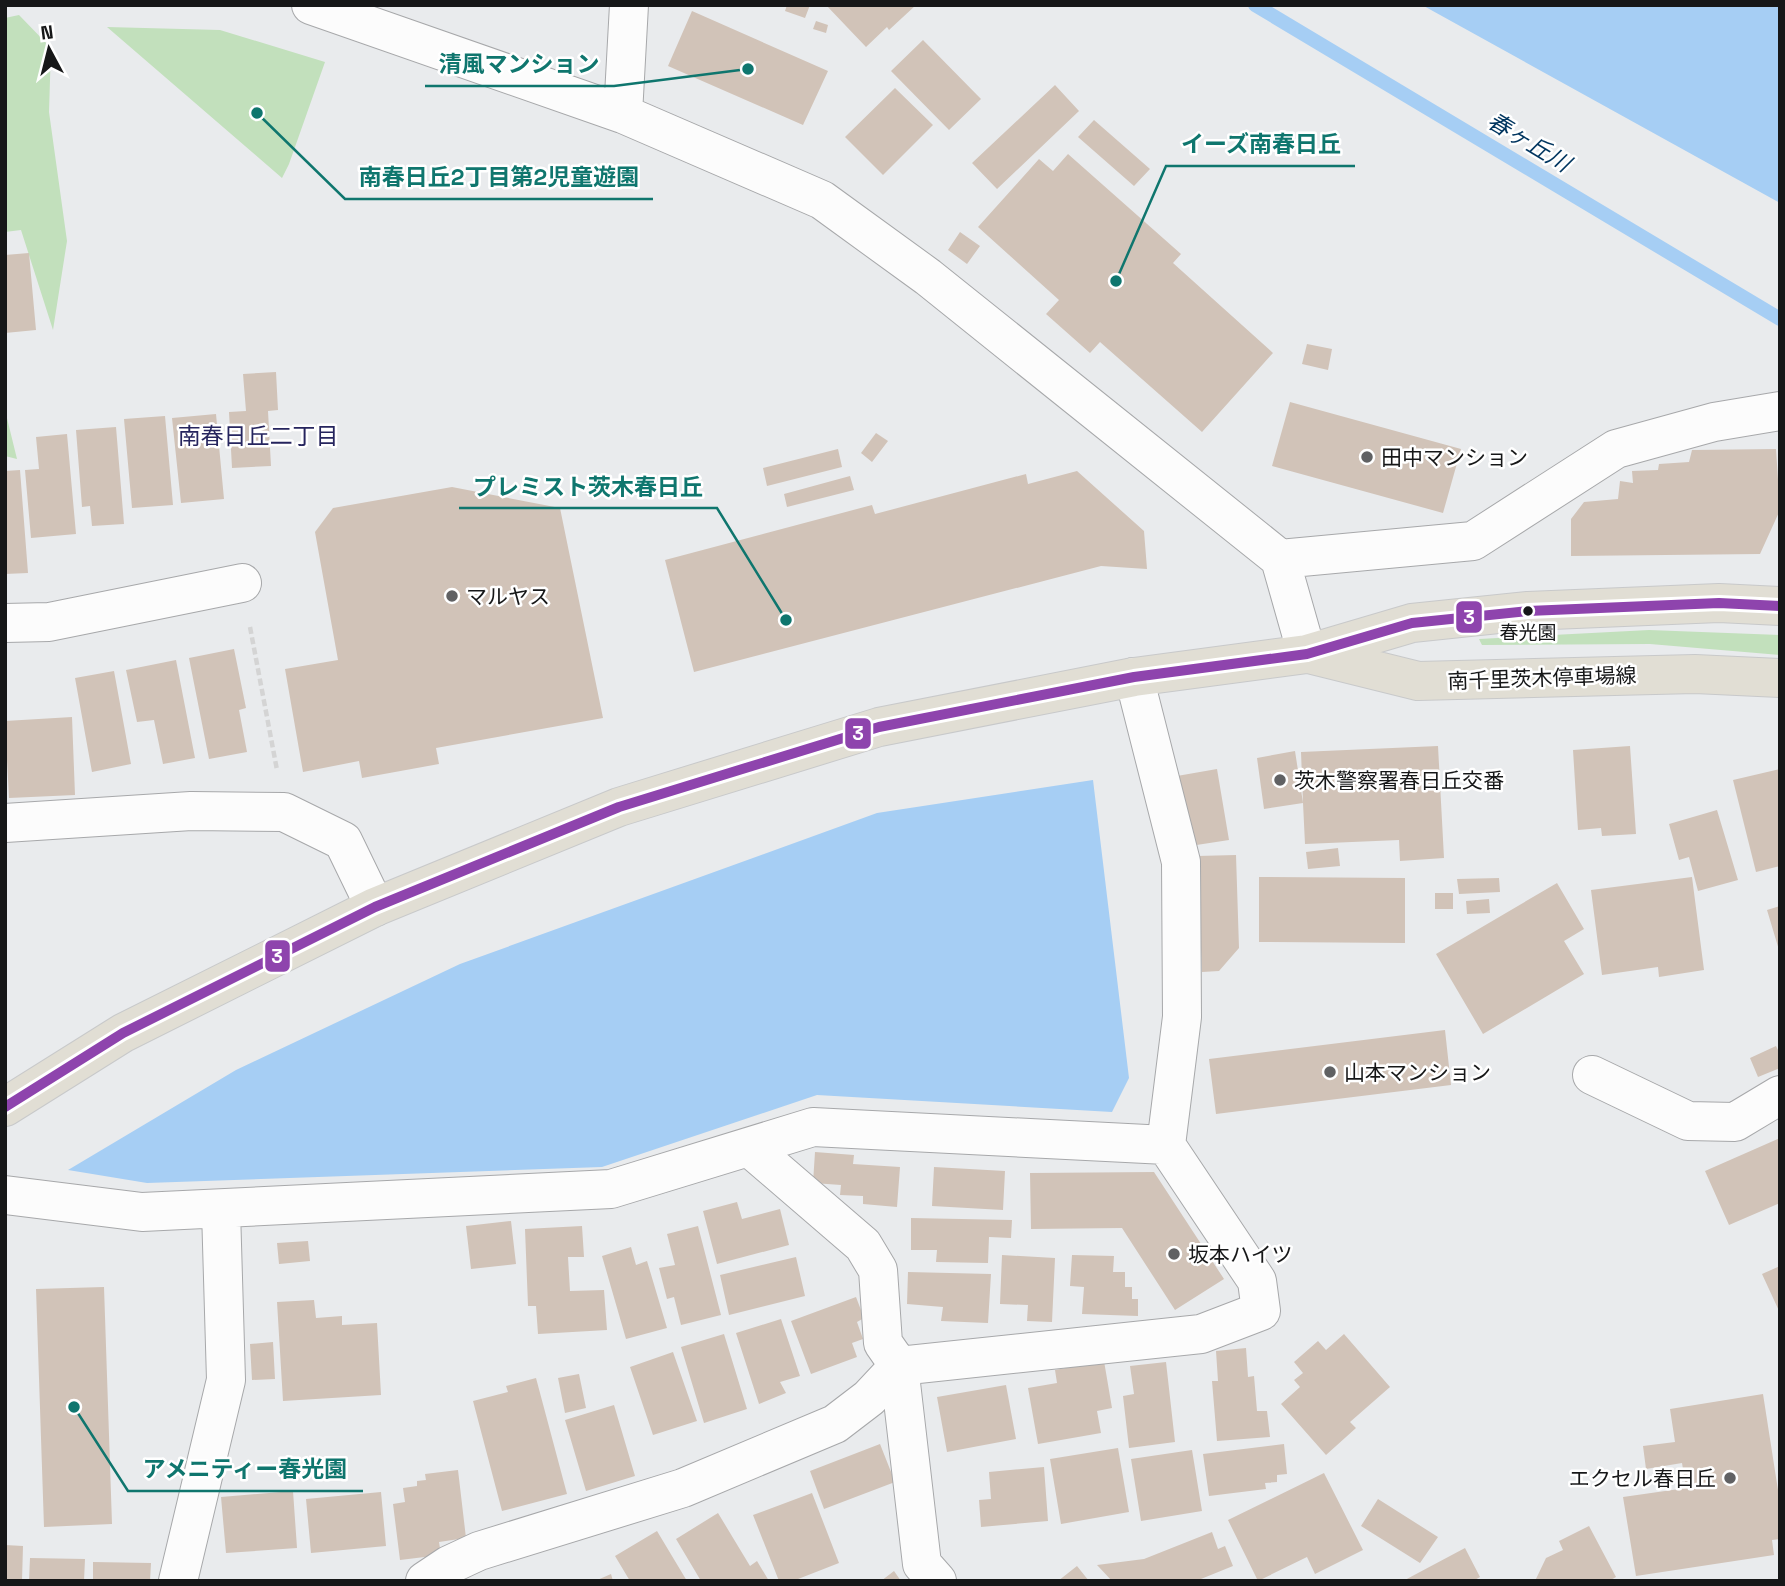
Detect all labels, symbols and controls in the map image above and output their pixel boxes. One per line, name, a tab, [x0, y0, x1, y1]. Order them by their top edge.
north arrow	[14, 14, 84, 84]
text: N	[39, 19, 55, 46]
callout: 清風マンション	[425, 42, 614, 86]
text: 清風マンション	[439, 49, 600, 79]
water label: 春ヶ丘川	[1482, 105, 1579, 180]
callout: イーズ南春日丘	[1166, 122, 1355, 166]
text: イーズ南春日丘	[1181, 129, 1341, 159]
callout: 南春日丘2丁目第2児童遊園	[345, 155, 653, 199]
text: 南春日丘2丁目第2児童遊園	[359, 162, 639, 192]
district label: 南春日丘二丁目	[178, 421, 339, 451]
place label: 田中マンション	[1381, 444, 1528, 471]
marker: 田中マンション	[1359, 449, 1375, 465]
callout: プレミスト茨木春日丘	[459, 464, 717, 508]
text: プレミスト茨木春日丘	[473, 472, 703, 502]
place label: マルヤス	[466, 583, 550, 610]
marker: マルヤス	[444, 588, 460, 604]
line badge: 3	[1455, 600, 1483, 634]
marker: 春光園	[1521, 604, 1535, 618]
text: 3	[1463, 605, 1475, 630]
place label: 春光園	[1499, 620, 1557, 645]
street label: 南千里茨木停車場線	[1447, 661, 1637, 695]
line badge: 3	[844, 717, 872, 750]
text: 3	[852, 721, 864, 746]
place label: 茨木警察署春日丘交番	[1294, 767, 1504, 794]
marker: 茨木警察署春日丘交番	[1272, 772, 1288, 788]
line badge: 3	[264, 939, 291, 973]
text: 3	[271, 944, 283, 969]
place label: 山本マンション	[1344, 1059, 1491, 1086]
marker: 山本マンション	[1322, 1064, 1338, 1080]
place label: 坂本ハイツ	[1188, 1241, 1293, 1268]
marker: 坂本ハイツ	[1166, 1246, 1182, 1262]
callout: アメニティー春光園	[128, 1447, 363, 1491]
text: アメニティー春光園	[143, 1454, 347, 1484]
place label: エクセル春日丘	[1569, 1465, 1716, 1492]
marker: エクセル春日丘	[1722, 1470, 1738, 1486]

